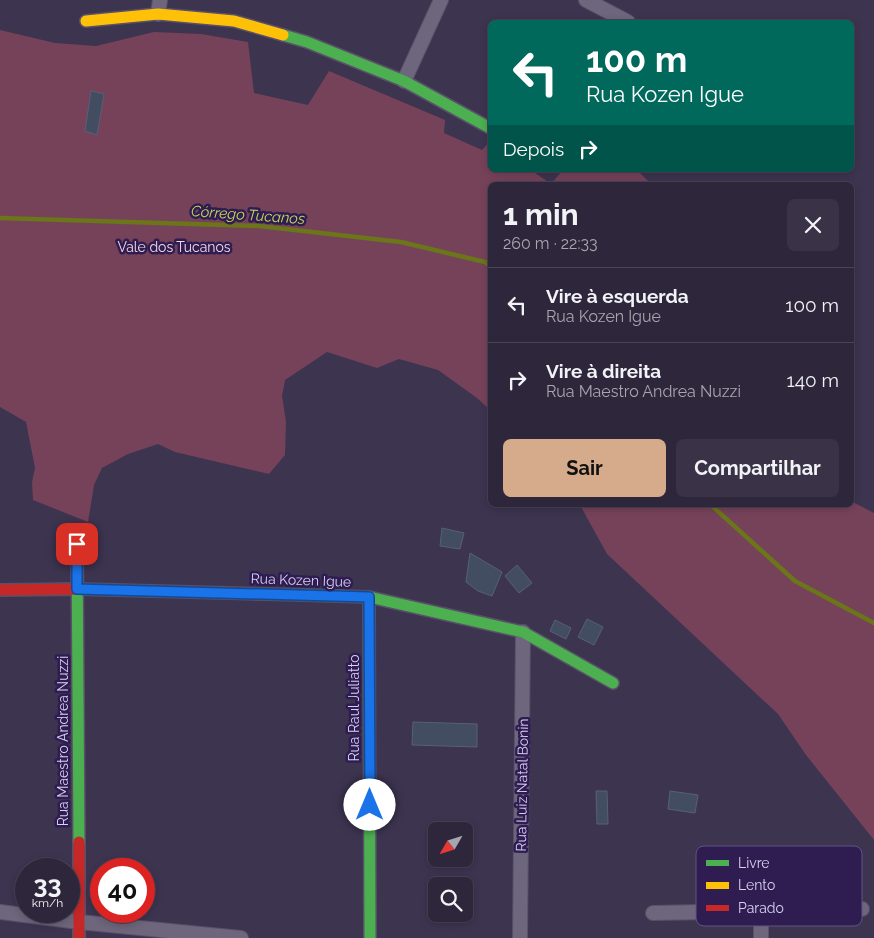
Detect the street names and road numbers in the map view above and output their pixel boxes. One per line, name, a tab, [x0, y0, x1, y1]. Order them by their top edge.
street label: Rua Kozen Igue	[250, 570, 352, 590]
street label: Rua Raul Juliatto	[346, 654, 362, 762]
street label: Rua Maestro Andrea Nuzzi	[55, 656, 71, 826]
street label: Rua Luiz Natal Bonin	[513, 718, 531, 852]

